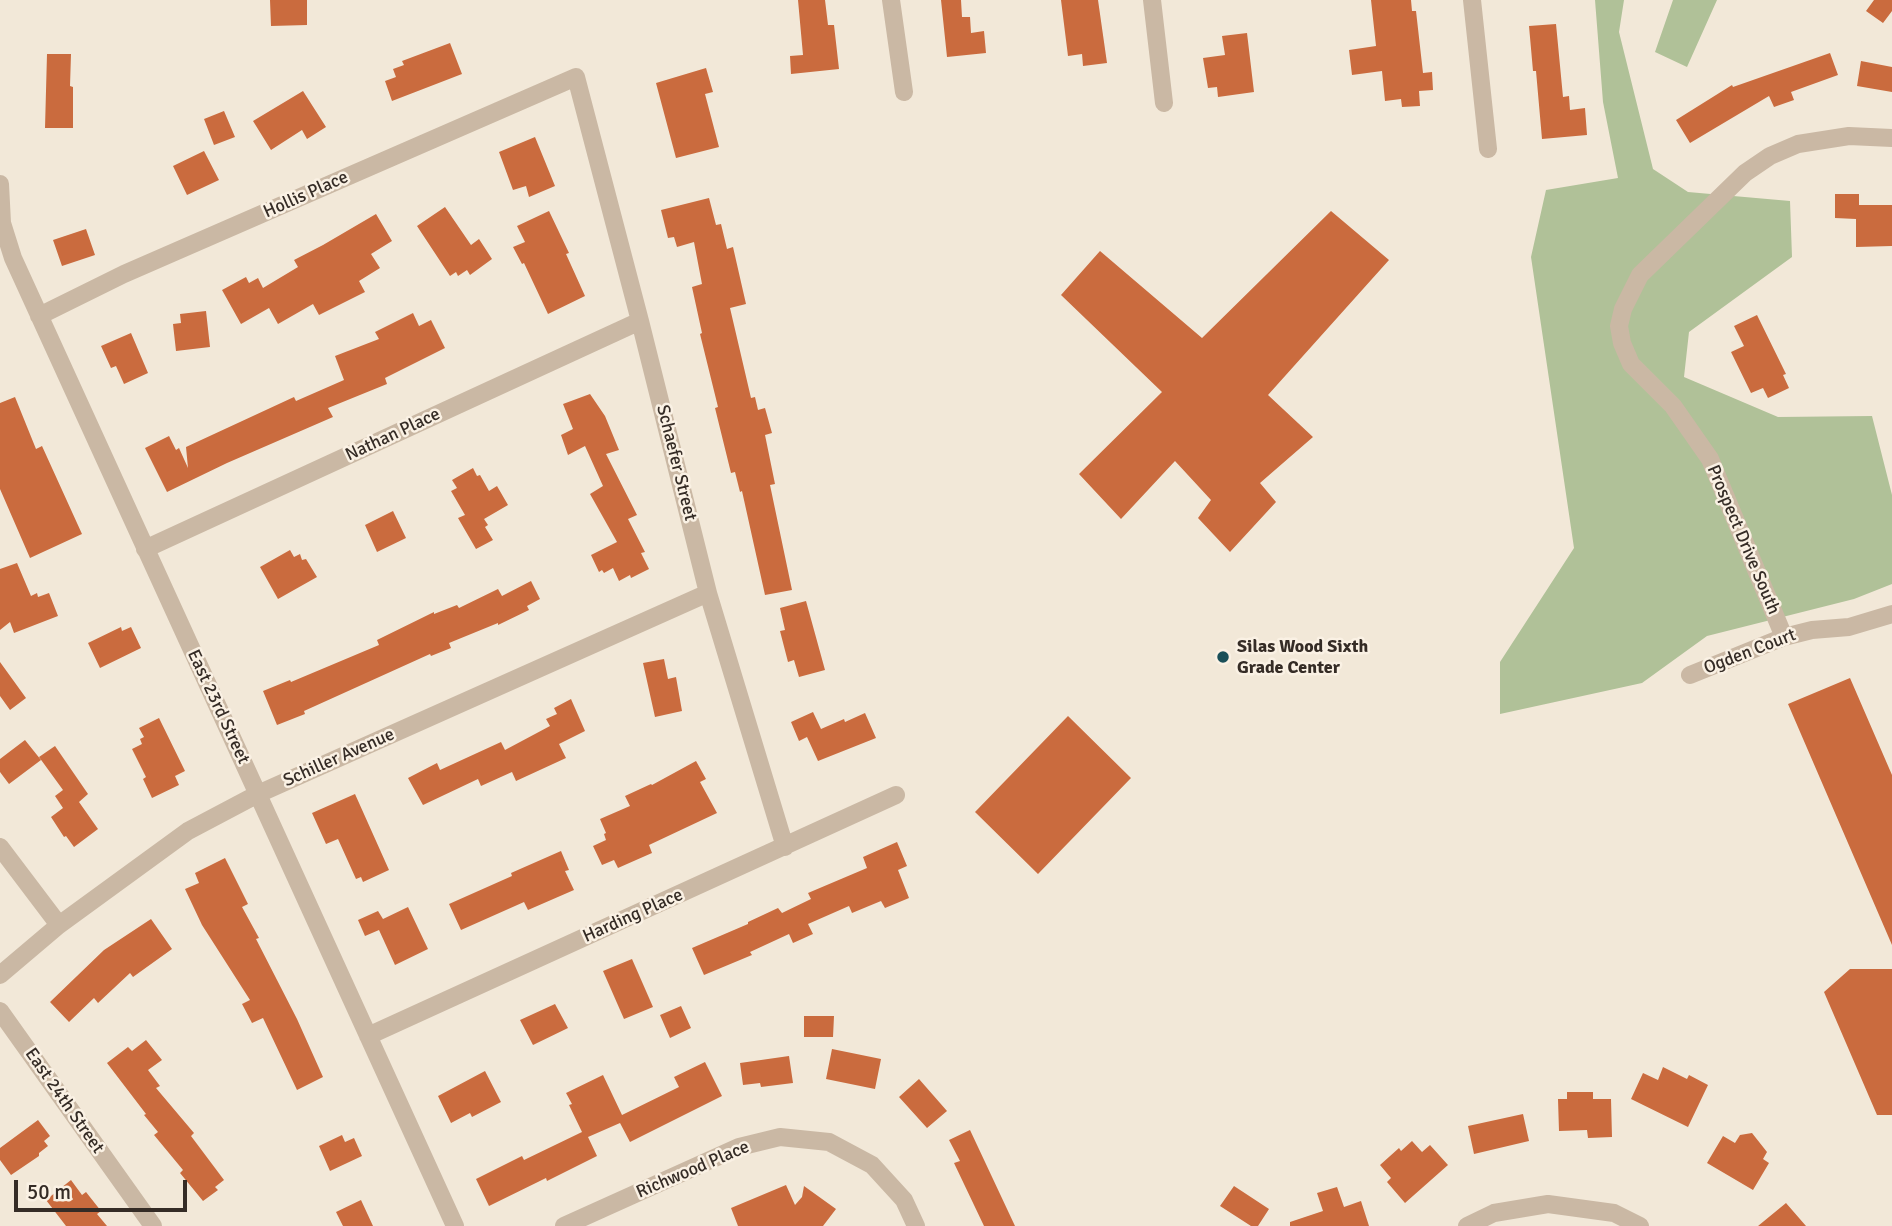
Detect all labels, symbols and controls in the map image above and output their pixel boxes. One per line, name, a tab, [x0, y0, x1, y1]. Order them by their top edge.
street label: Hollis Place	[260, 167, 352, 223]
street label: Schaefer Street	[651, 403, 701, 523]
street label: Nathan Place	[342, 404, 444, 466]
street label: Prospect Drive South	[1702, 462, 1784, 618]
street label: Ogden Court	[1701, 625, 1799, 679]
place label: Silas Wood Sixth Grade Center	[1237, 636, 1368, 678]
street label: East 23rd Street	[182, 646, 254, 768]
marker: Silas Wood Sixth Grade Center	[1215, 649, 1231, 665]
street label: Schiller Avenue	[280, 724, 398, 792]
street label: Harding Place	[580, 884, 686, 948]
street label: East 24th Street	[20, 1044, 108, 1158]
street label: Richwood Place	[633, 1136, 753, 1204]
scale bar	[18, 1166, 191, 1210]
text: 50 m	[27, 1179, 71, 1205]

